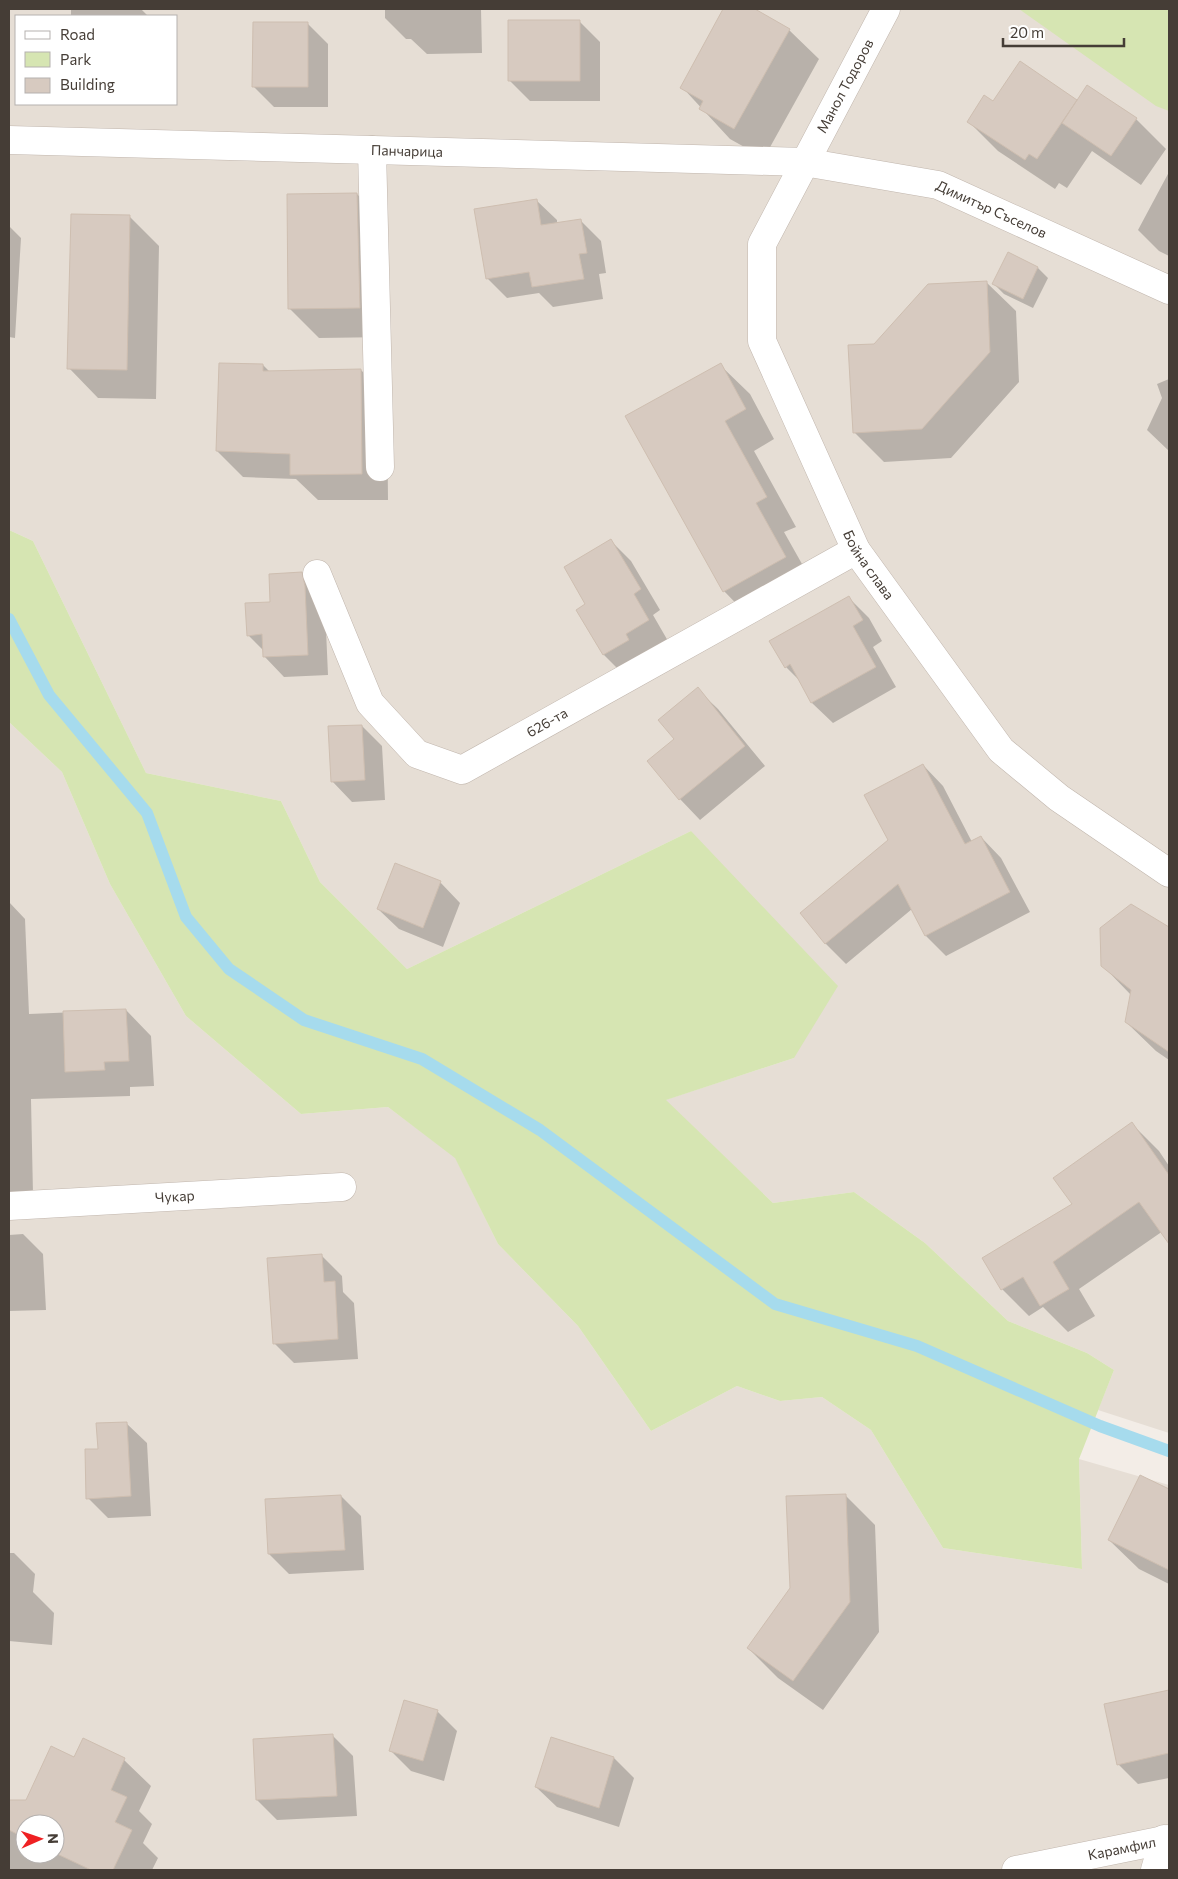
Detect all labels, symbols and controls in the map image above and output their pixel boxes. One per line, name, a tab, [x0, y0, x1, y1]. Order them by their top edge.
legend	[15, 15, 178, 105]
scale bar	[1003, 15, 1124, 47]
text: 20 m	[1010, 23, 1044, 41]
text: Road	[60, 25, 95, 43]
street label: Манол Тодоров	[813, 36, 877, 136]
text: Park	[60, 50, 91, 68]
text: Building	[60, 75, 115, 93]
street label: Панчарица	[371, 141, 443, 160]
street label: Димитър Съселов	[934, 176, 1050, 241]
street label: Бойна слава	[840, 527, 898, 603]
street label: 626-та	[523, 704, 570, 740]
street label: Чукар	[154, 1186, 195, 1206]
north arrow	[15, 1814, 65, 1864]
text: N	[45, 1833, 62, 1844]
street label: Карамфил	[1086, 1833, 1157, 1863]

